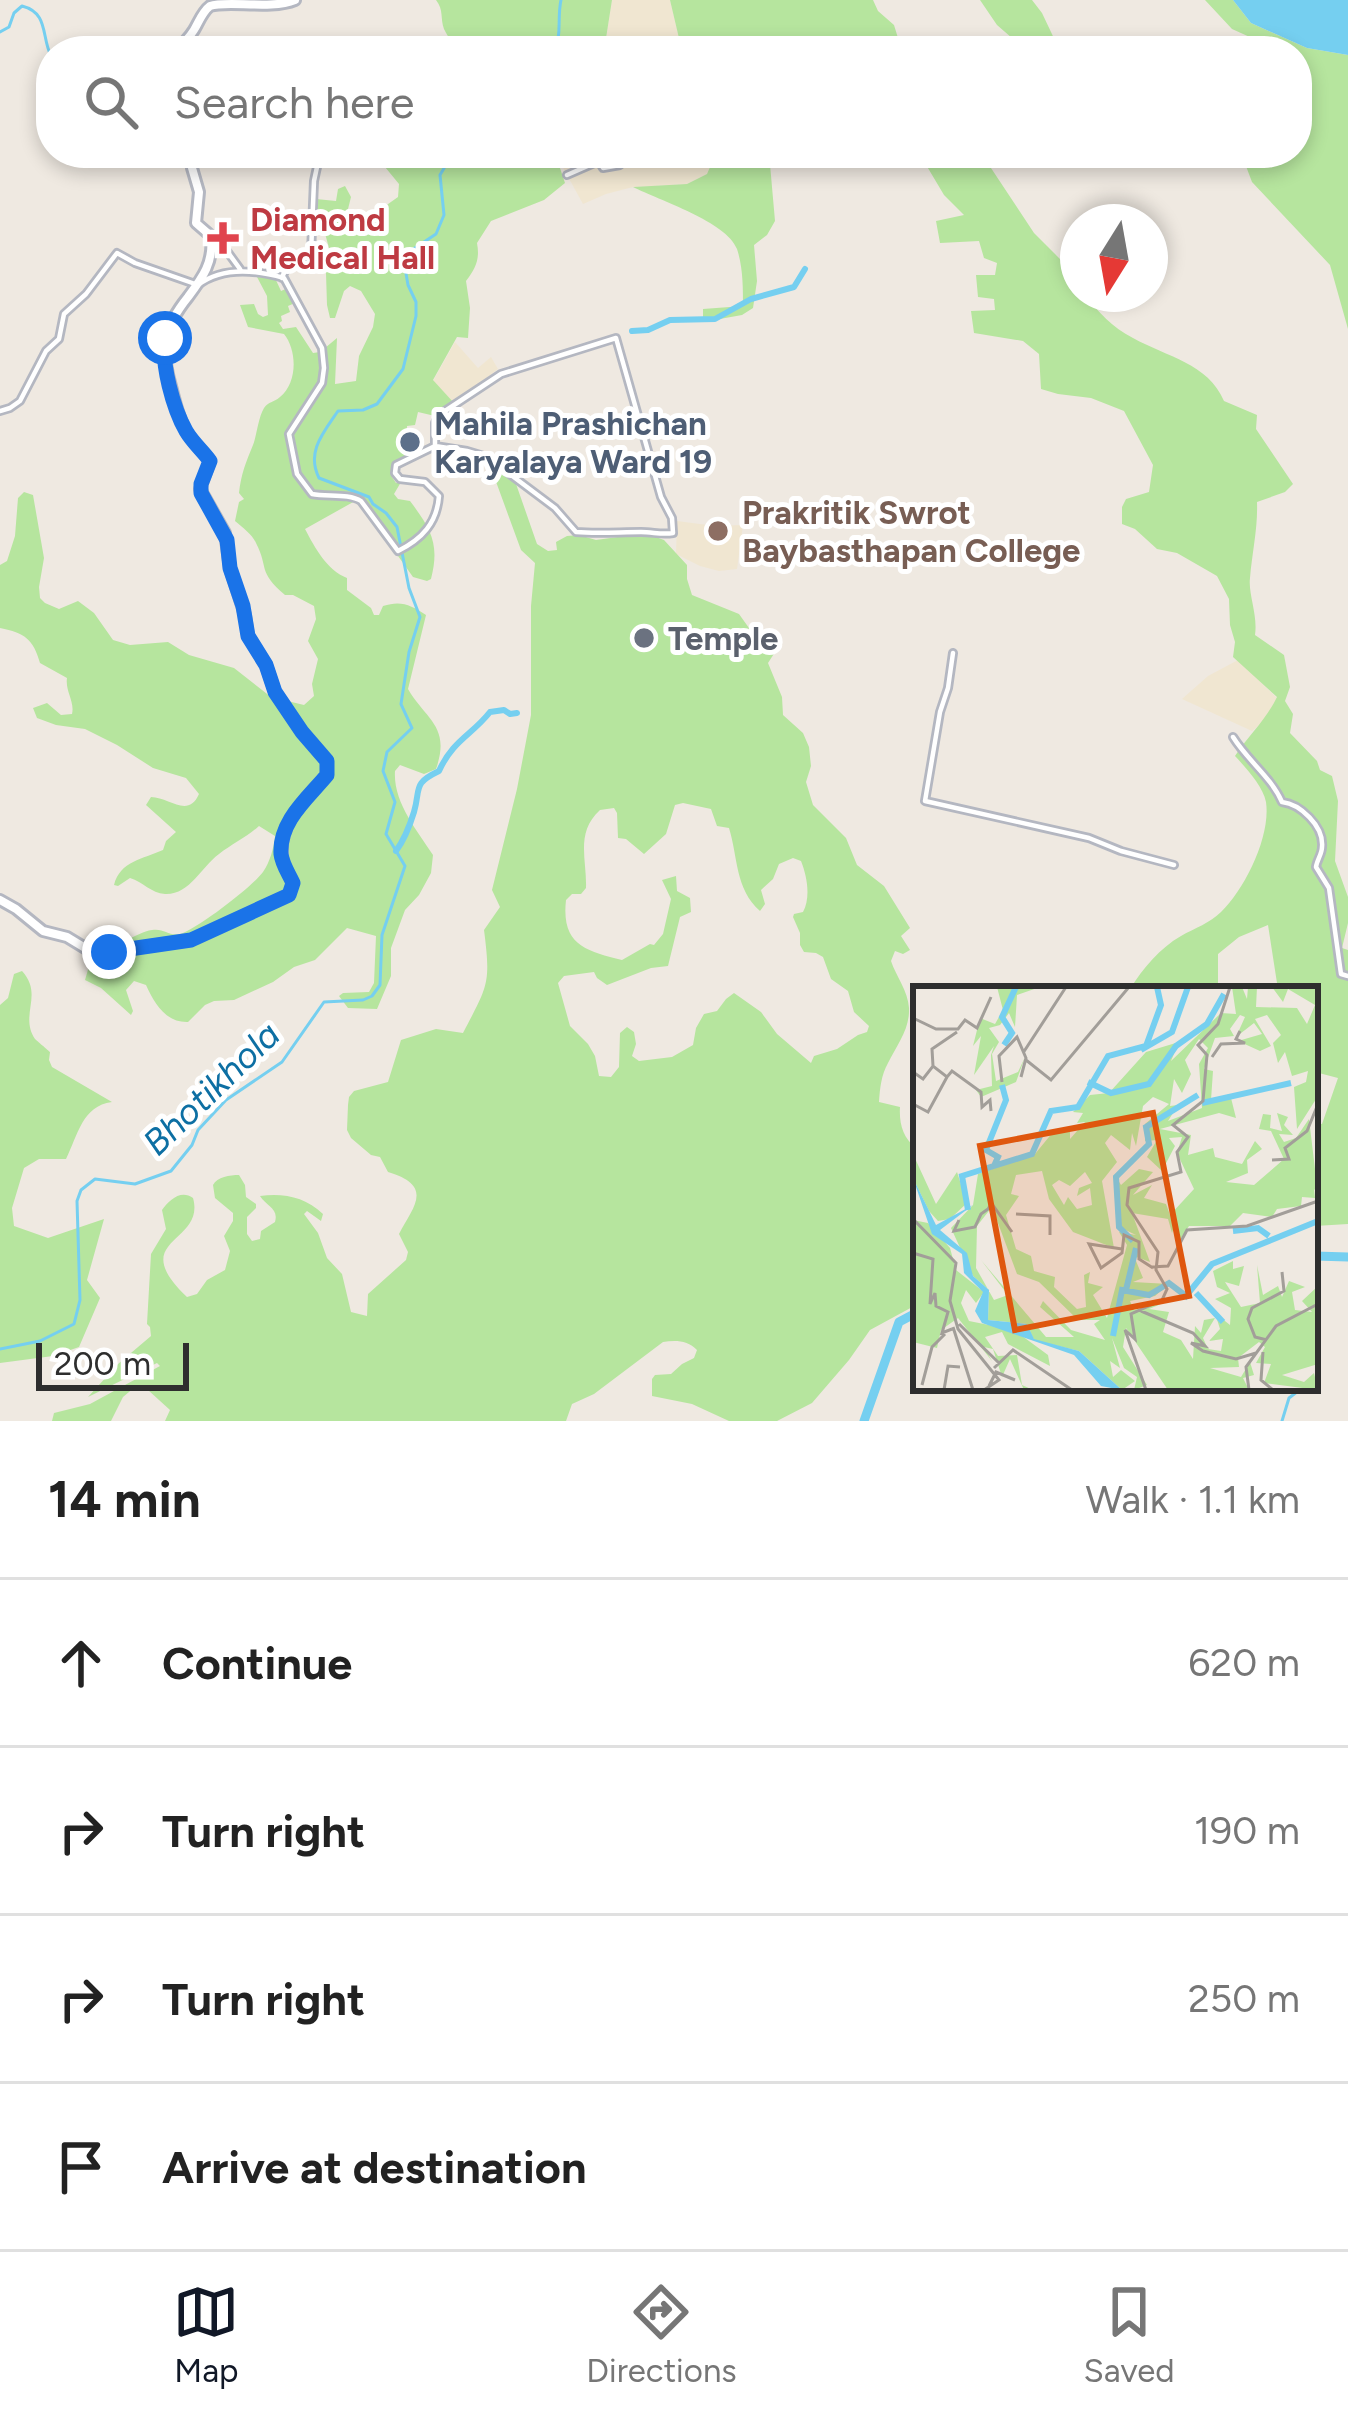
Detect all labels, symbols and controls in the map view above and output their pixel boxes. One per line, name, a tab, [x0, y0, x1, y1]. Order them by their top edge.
search box	[36, 36, 1312, 168]
icon: search	[78, 69, 144, 135]
text: Search here	[174, 75, 414, 129]
place label: Diamond Medical Hall	[250, 200, 435, 277]
north arrow	[1060, 204, 1168, 312]
marker: Diamond Medical Hall	[207, 222, 239, 254]
route start	[138, 311, 192, 365]
place label: Mahila Prashichan Karyalaya Ward 19	[434, 404, 712, 481]
marker: Mahila Prashichan Karyalaya Ward 19	[397, 429, 423, 455]
place label: Prakritik Swrot Baybasthapan College	[742, 493, 1080, 570]
marker: Prakritik Swrot Baybasthapan College	[705, 518, 731, 544]
place label: Temple	[668, 619, 778, 658]
marker: Temple	[631, 625, 657, 651]
route end	[82, 925, 136, 979]
inset map	[913, 986, 1318, 1391]
water label: Bhotikhola	[134, 1013, 288, 1164]
scale bar	[36, 1337, 189, 1390]
text: 200 m	[54, 1344, 151, 1383]
text: 14 min	[48, 1469, 201, 1530]
text: Walk · 1.1 km	[1086, 1476, 1300, 1523]
icon: ahead	[48, 1630, 114, 1696]
text: Continue	[162, 1636, 352, 1690]
text: 620 m	[1188, 1639, 1300, 1686]
icon: right	[48, 1798, 114, 1864]
text: Turn right	[162, 1804, 365, 1858]
text: 190 m	[1194, 1807, 1300, 1854]
icon: right	[48, 1966, 114, 2032]
text: Turn right	[162, 1972, 365, 2026]
text: 250 m	[1188, 1975, 1300, 2022]
icon: arrive	[48, 2134, 114, 2200]
text: Arrive at destination	[162, 2140, 586, 2194]
tab: Map	[173, 2279, 239, 2390]
tab: Directions	[586, 2279, 737, 2390]
tab: Saved	[1084, 2279, 1175, 2390]

